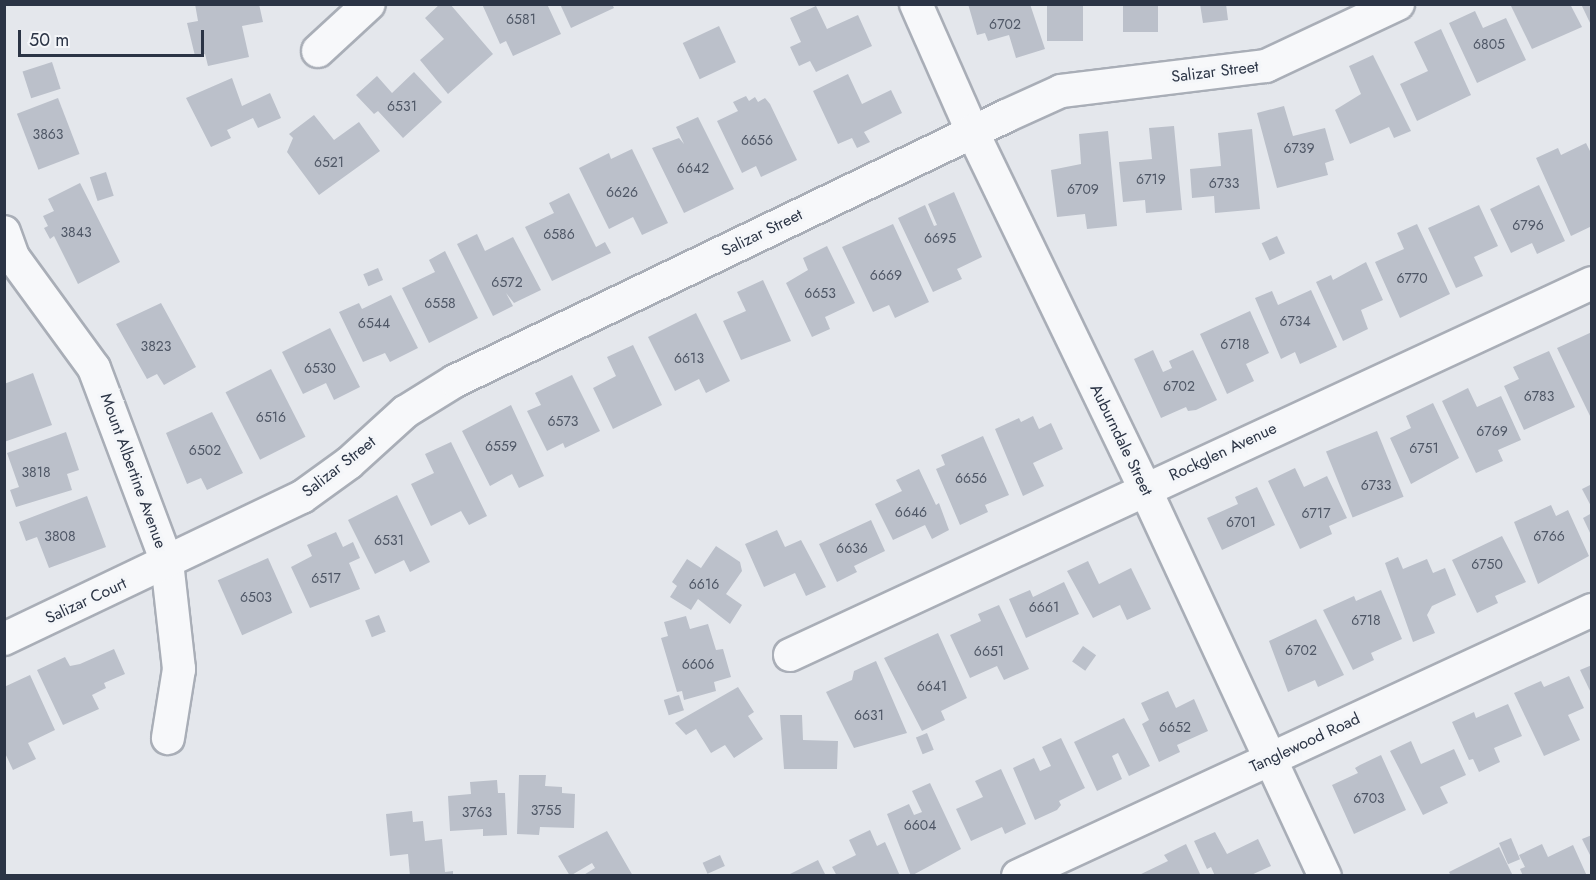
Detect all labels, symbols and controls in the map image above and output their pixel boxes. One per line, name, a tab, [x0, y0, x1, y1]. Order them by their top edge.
house number: 6581	[506, 11, 536, 27]
house number: 6702	[989, 16, 1021, 32]
scale bar	[21, 18, 207, 56]
text: 50 m	[29, 27, 69, 53]
house number: 6805	[1473, 36, 1505, 52]
street label: Salizar Street	[1170, 57, 1260, 87]
house number: 6531	[387, 98, 417, 114]
house number: 3863	[33, 126, 63, 142]
house number: 6656	[741, 132, 773, 148]
house number: 6739	[1283, 140, 1315, 156]
house number: 6521	[314, 154, 344, 170]
house number: 6642	[677, 160, 709, 176]
house number: 6719	[1136, 171, 1166, 187]
house number: 6733	[1209, 175, 1239, 191]
house number: 6709	[1067, 181, 1099, 197]
house number: 6626	[606, 184, 638, 200]
street label: Salizar Street	[718, 205, 806, 261]
house number: 6796	[1512, 217, 1544, 233]
house number: 3843	[60, 224, 92, 240]
house number: 6586	[543, 226, 575, 242]
house number: 6695	[924, 230, 956, 246]
house number: 6669	[870, 267, 902, 283]
house number: 6770	[1396, 270, 1428, 286]
house number: 6572	[491, 274, 523, 290]
house number: 6653	[804, 285, 836, 301]
house number: 6558	[424, 295, 456, 311]
house number: 6734	[1279, 313, 1311, 329]
house number: 6544	[358, 315, 390, 331]
house number: 6718	[1220, 336, 1250, 352]
house number: 3823	[141, 338, 171, 354]
house number: 6613	[674, 350, 704, 366]
house number: 6530	[304, 360, 336, 376]
house number: 6702	[1163, 378, 1195, 394]
street label: Auburndale Street	[1086, 381, 1156, 499]
house number: 6783	[1524, 388, 1554, 404]
street label: Mount Albertine Avenue	[96, 391, 170, 551]
house number: 6516	[256, 409, 286, 425]
house number: 6573	[548, 413, 578, 429]
street label: Rockglen Avenue	[1166, 419, 1280, 485]
house number: 6769	[1476, 423, 1508, 439]
street label: Salizar Street	[298, 432, 380, 502]
house number: 6559	[485, 438, 517, 454]
house number: 6751	[1409, 440, 1439, 456]
house number: 6502	[189, 442, 221, 458]
house number: 3818	[21, 464, 51, 480]
house number: 6656	[955, 470, 987, 486]
house number: 6733	[1361, 477, 1391, 493]
house number: 6646	[895, 504, 927, 520]
house number: 6717	[1301, 505, 1331, 521]
house number: 6701	[1226, 514, 1256, 530]
house number: 3808	[44, 528, 76, 544]
house number: 6766	[1533, 528, 1565, 544]
house number: 6531	[374, 532, 404, 548]
house number: 6636	[836, 540, 868, 556]
house number: 6750	[1471, 556, 1503, 572]
house number: 6517	[311, 570, 341, 586]
street label: Salizar Court	[42, 574, 130, 628]
house number: 6616	[689, 576, 719, 592]
house number: 6503	[240, 589, 272, 605]
house number: 6661	[1029, 599, 1059, 615]
house number: 6718	[1351, 612, 1381, 628]
house number: 6702	[1285, 642, 1317, 658]
house number: 6651	[974, 643, 1004, 659]
house number: 6606	[682, 656, 714, 672]
house number: 6641	[917, 678, 947, 694]
house number: 6631	[854, 707, 884, 723]
street label: Tanglewood Road	[1247, 709, 1363, 777]
house number: 6652	[1159, 719, 1191, 735]
house number: 6703	[1353, 790, 1385, 806]
house number: 3755	[531, 802, 561, 818]
house number: 3763	[462, 804, 492, 820]
house number: 6604	[904, 817, 936, 833]

